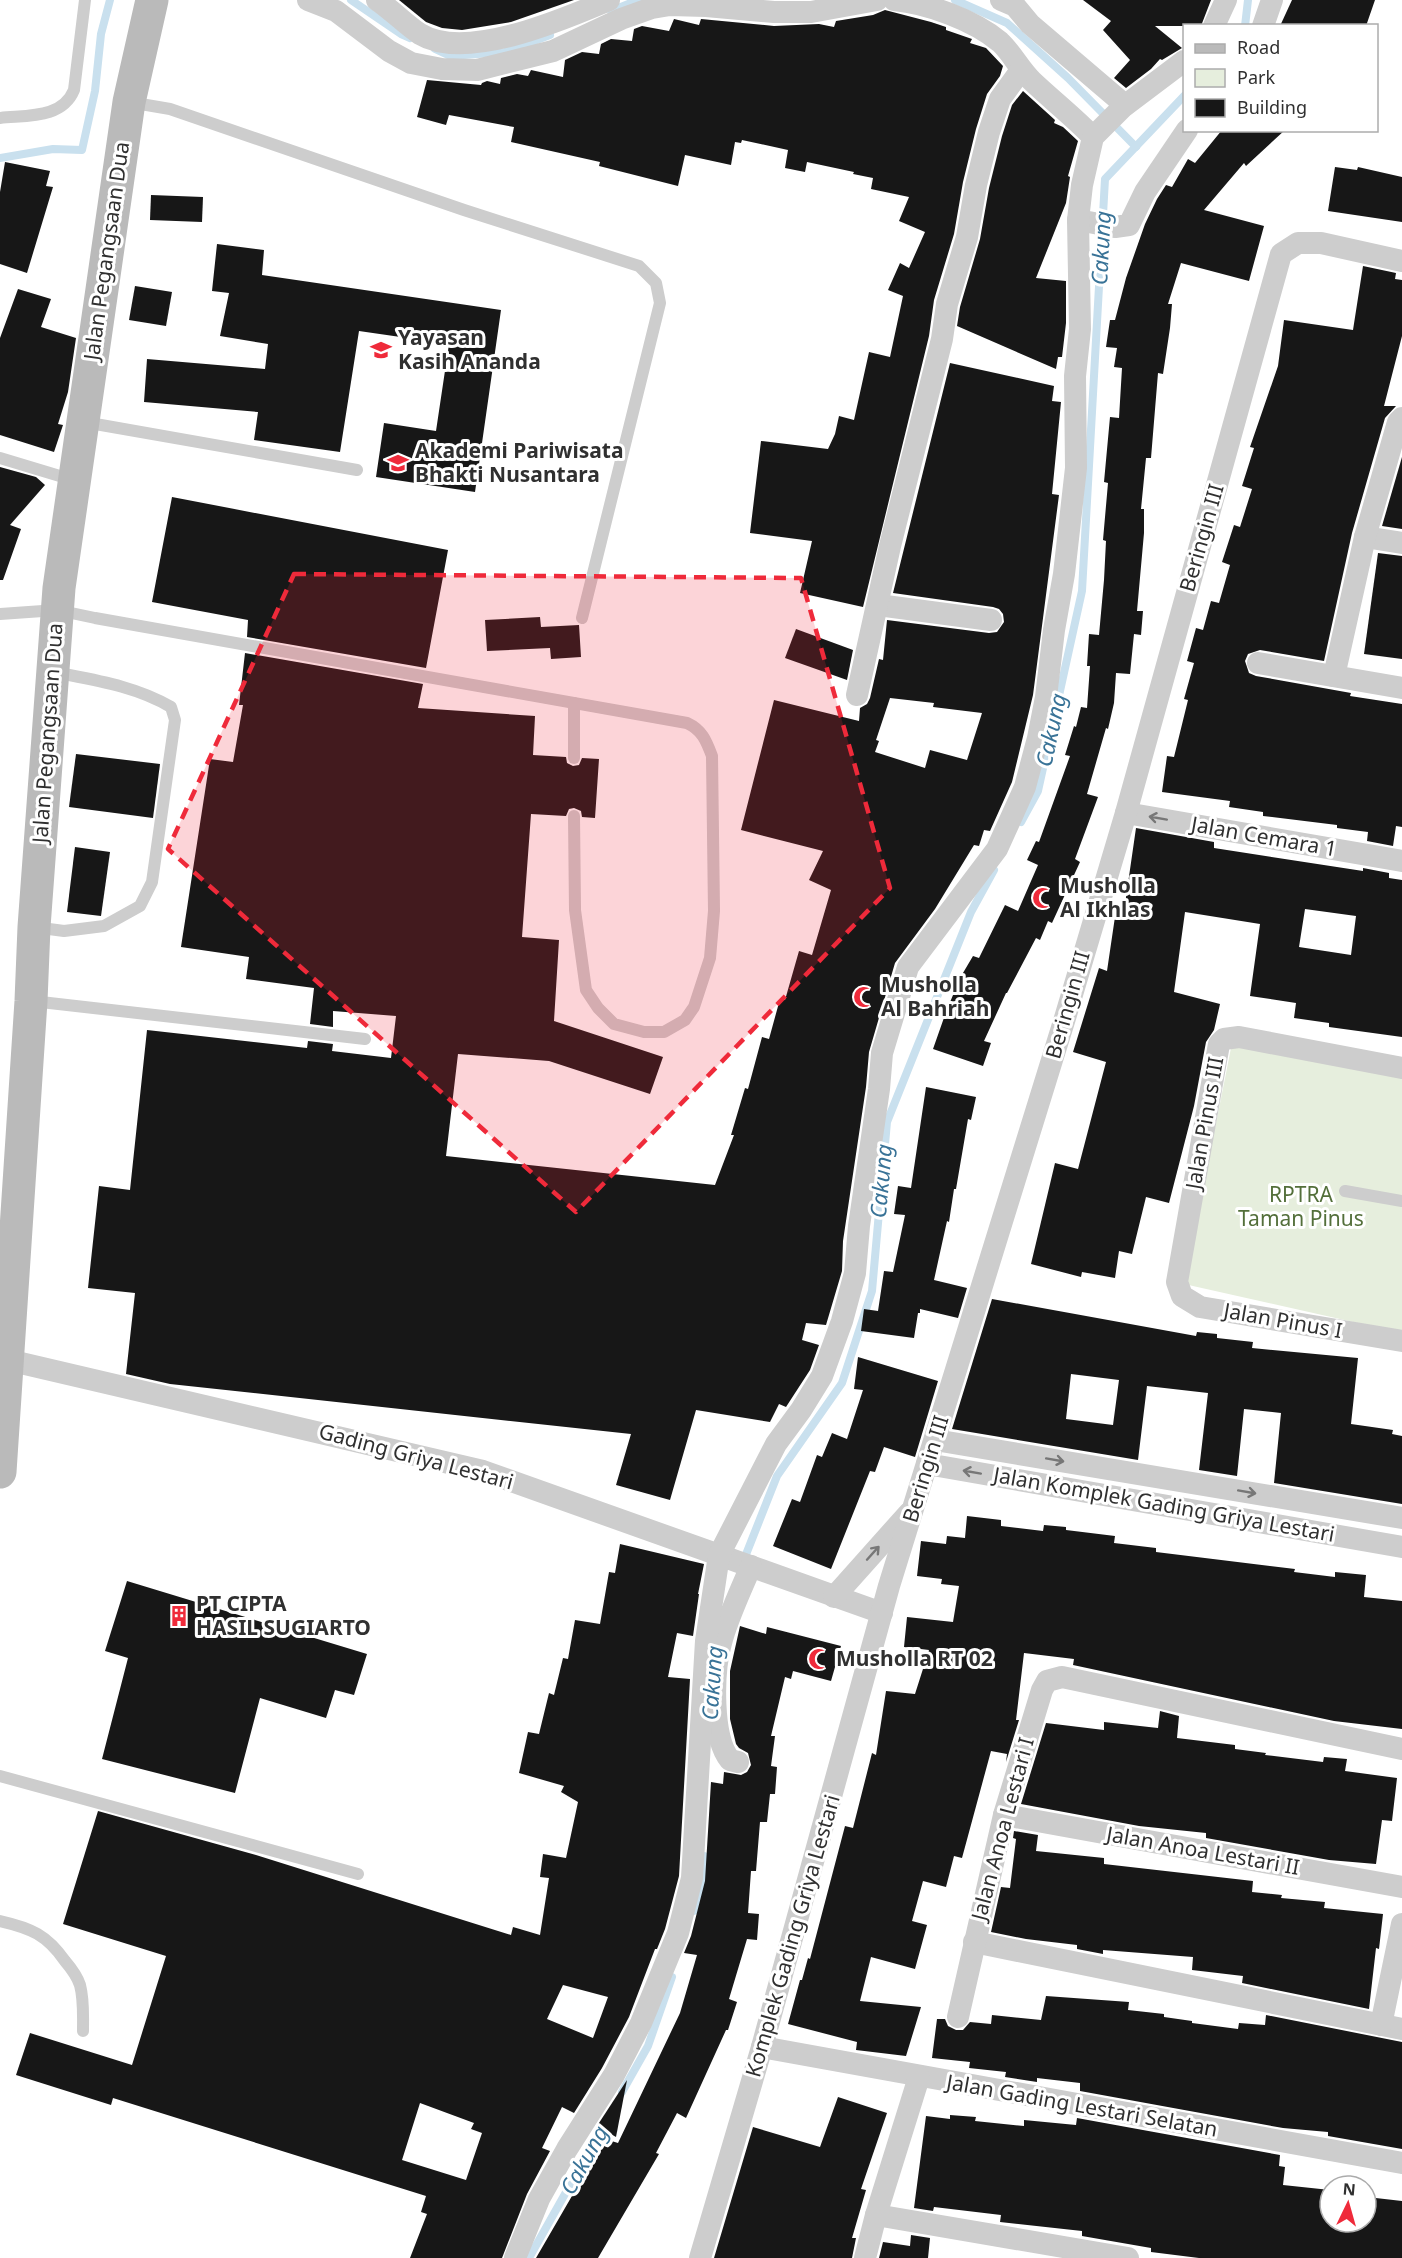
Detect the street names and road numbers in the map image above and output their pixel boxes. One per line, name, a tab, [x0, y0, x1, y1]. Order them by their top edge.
street label: Jalan Pegangsaan Dua	[77, 140, 135, 364]
street label: Beringin III	[1172, 481, 1230, 595]
street label: Jalan Pegangsaan Dua	[25, 622, 69, 846]
street label: Jalan Cemara 1	[1187, 809, 1339, 863]
street label: Beringin III	[1038, 948, 1096, 1062]
street label: Jalan Pinus III	[1178, 1054, 1229, 1193]
street label: Jalan Pinus I	[1220, 1295, 1345, 1344]
street label: Beringin III	[895, 1412, 955, 1526]
street label: Gading Griya Lestari	[316, 1417, 517, 1495]
street label: Jalan Komplek Gading Griya Lestari	[990, 1460, 1337, 1548]
street label: Jalan Anoa Lestari I	[964, 1734, 1040, 1925]
street label: Komplek Gading Griya Lestari	[738, 1791, 846, 2080]
street label: Jalan Anoa Lestari II	[1102, 1819, 1302, 1881]
street label: Jalan Gading Lestari Selatan	[943, 2067, 1220, 2143]

